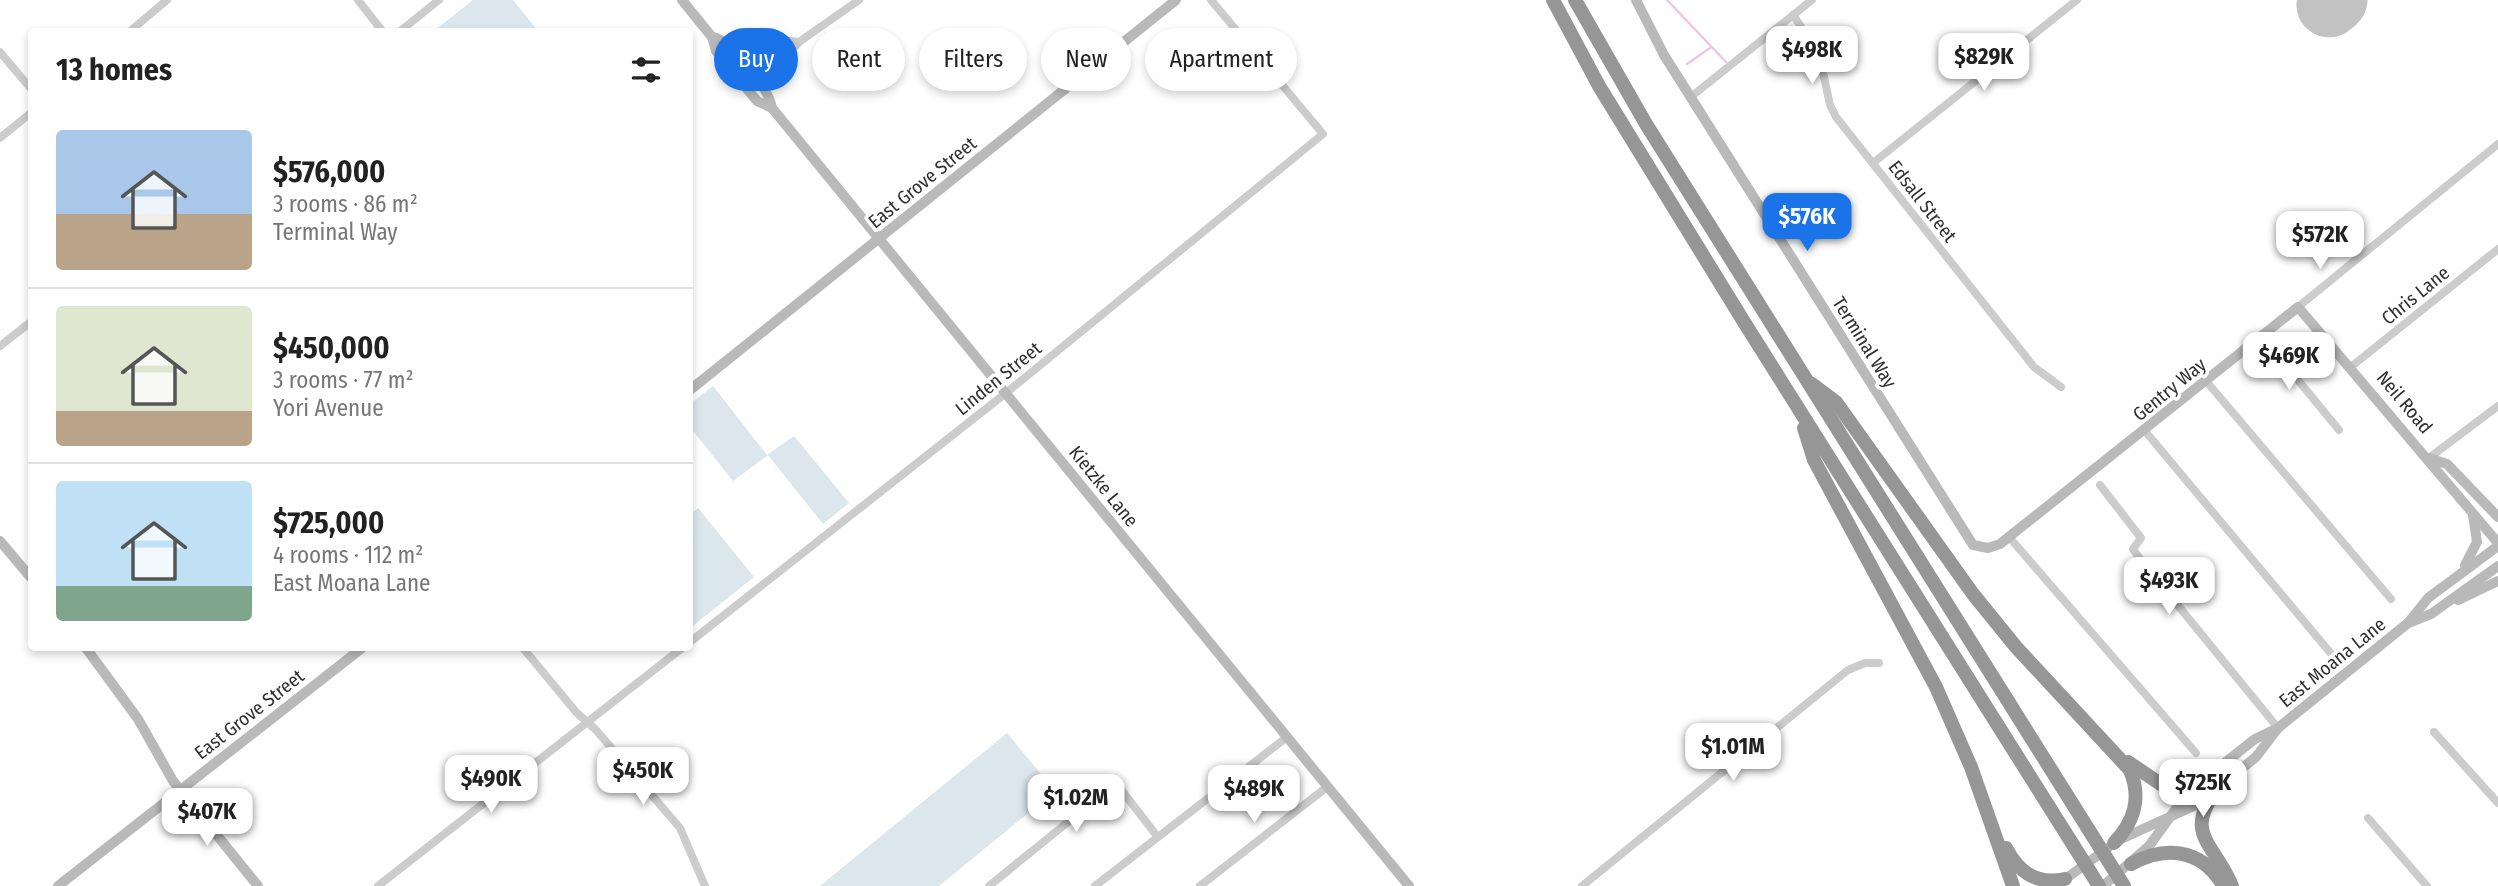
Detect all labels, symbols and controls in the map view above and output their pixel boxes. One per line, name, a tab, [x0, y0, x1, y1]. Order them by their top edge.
pin: $498K	[1763, 27, 1861, 86]
chip: Buy	[714, 28, 798, 91]
chip: Rent	[812, 28, 905, 91]
chip: Filters	[919, 28, 1027, 91]
chip: New	[1041, 28, 1131, 91]
chip: Apartment	[1145, 28, 1297, 91]
pin: $829K	[1935, 34, 2033, 93]
text: $498K	[1782, 35, 1842, 63]
text: $829K	[1954, 42, 2014, 70]
icon: filters	[627, 51, 665, 89]
text: 13 homes	[56, 52, 172, 88]
street label: East Grove Street	[864, 131, 982, 233]
text: $576,000	[273, 154, 385, 190]
street label: Edsall Street	[1884, 156, 1962, 247]
icon: home	[112, 158, 196, 242]
text: 3 rooms · 86 m²	[273, 190, 418, 218]
pin: $576K	[1758, 194, 1856, 253]
text: $576K	[1779, 202, 1836, 230]
pin: $572K	[2271, 212, 2369, 271]
text: Terminal Way	[273, 218, 398, 246]
text: $572K	[2292, 220, 2348, 248]
street label: Chris Lane	[2377, 261, 2454, 330]
street label: Terminal Way	[1828, 293, 1902, 392]
text: $450,000	[273, 330, 390, 366]
pin: $469K	[2240, 332, 2338, 392]
icon: home	[112, 334, 196, 418]
street label: Linden Street	[951, 336, 1047, 420]
text: $469K	[2259, 341, 2319, 369]
street label: Gentry Way	[2128, 353, 2211, 426]
text: 3 rooms · 77 m²	[273, 366, 414, 394]
street label: Neil Road	[2372, 366, 2437, 438]
text: Yori Avenue	[273, 394, 384, 422]
street label: Kietzke Lane	[1064, 441, 1143, 531]
text: $725,000	[273, 505, 384, 541]
icon: home	[112, 509, 196, 593]
text: 4 rooms · 112 m²	[273, 541, 423, 569]
pin: $493K	[2120, 558, 2218, 617]
text: $493K	[2140, 566, 2198, 594]
text: East Moana Lane	[273, 569, 430, 597]
street label: East Moana Lane	[2275, 613, 2390, 712]
street label: East Grove Street	[190, 664, 309, 764]
pin: $1.01M	[1676, 724, 1790, 783]
text: $1.01M	[1701, 732, 1765, 760]
pin: $450K	[594, 748, 692, 807]
pin: $490K	[442, 756, 540, 815]
text: $450K	[613, 756, 673, 784]
pin: $725K	[2154, 760, 2252, 819]
text: $490K	[461, 764, 521, 792]
pin: $489K	[1205, 766, 1303, 825]
text: $725K	[2175, 768, 2231, 796]
pin: $1.02M	[1019, 774, 1133, 834]
text: $489K	[1224, 774, 1284, 802]
text: $1.02M	[1044, 783, 1108, 811]
pin: $407K	[158, 788, 256, 848]
text: $407K	[178, 797, 236, 825]

